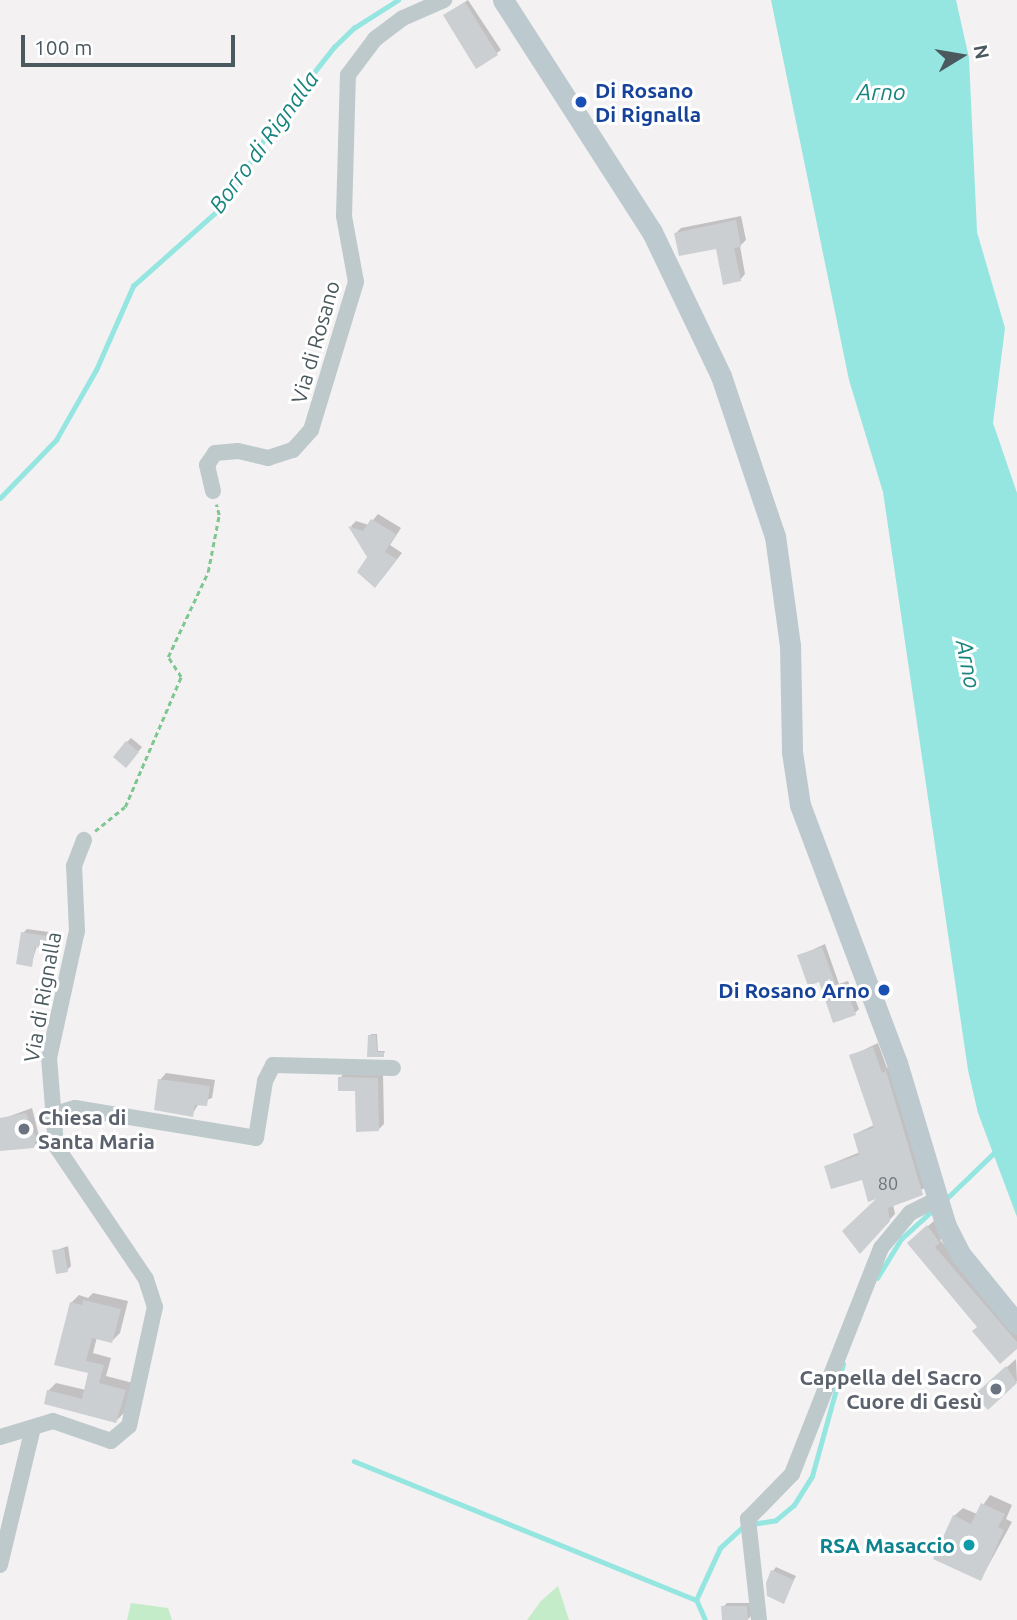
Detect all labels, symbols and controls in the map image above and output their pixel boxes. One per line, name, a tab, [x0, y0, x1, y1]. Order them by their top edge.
scale bar	[24, 21, 238, 65]
north arrow	[926, 21, 996, 91]
text: 100 m	[34, 35, 92, 59]
text: N	[969, 43, 994, 61]
water label: Borro di Rignalla	[203, 66, 325, 218]
place label: Di Rosano Di Rignalla	[595, 77, 701, 127]
water label: Arno	[857, 78, 905, 106]
marker: Di Rosano Di Rignalla	[573, 94, 589, 110]
street label: Via di Rosano	[285, 278, 345, 406]
water label: Arno	[950, 637, 986, 691]
street label: Via di Rignalla	[18, 930, 66, 1064]
place label: Di Rosano Arno	[718, 977, 870, 1003]
marker: Di Rosano Arno	[876, 982, 892, 998]
place label: Chiesa di Santa Maria	[38, 1104, 155, 1154]
marker: Chiesa di Santa Maria	[16, 1121, 32, 1137]
house number: 80	[878, 1172, 898, 1194]
place label: Cappella del Sacro Cuore di Gesù	[799, 1364, 982, 1414]
marker: Cappella del Sacro Cuore di Gesù	[988, 1381, 1004, 1397]
place label: RSA Masaccio	[819, 1532, 955, 1558]
marker: RSA Masaccio	[961, 1537, 977, 1553]

